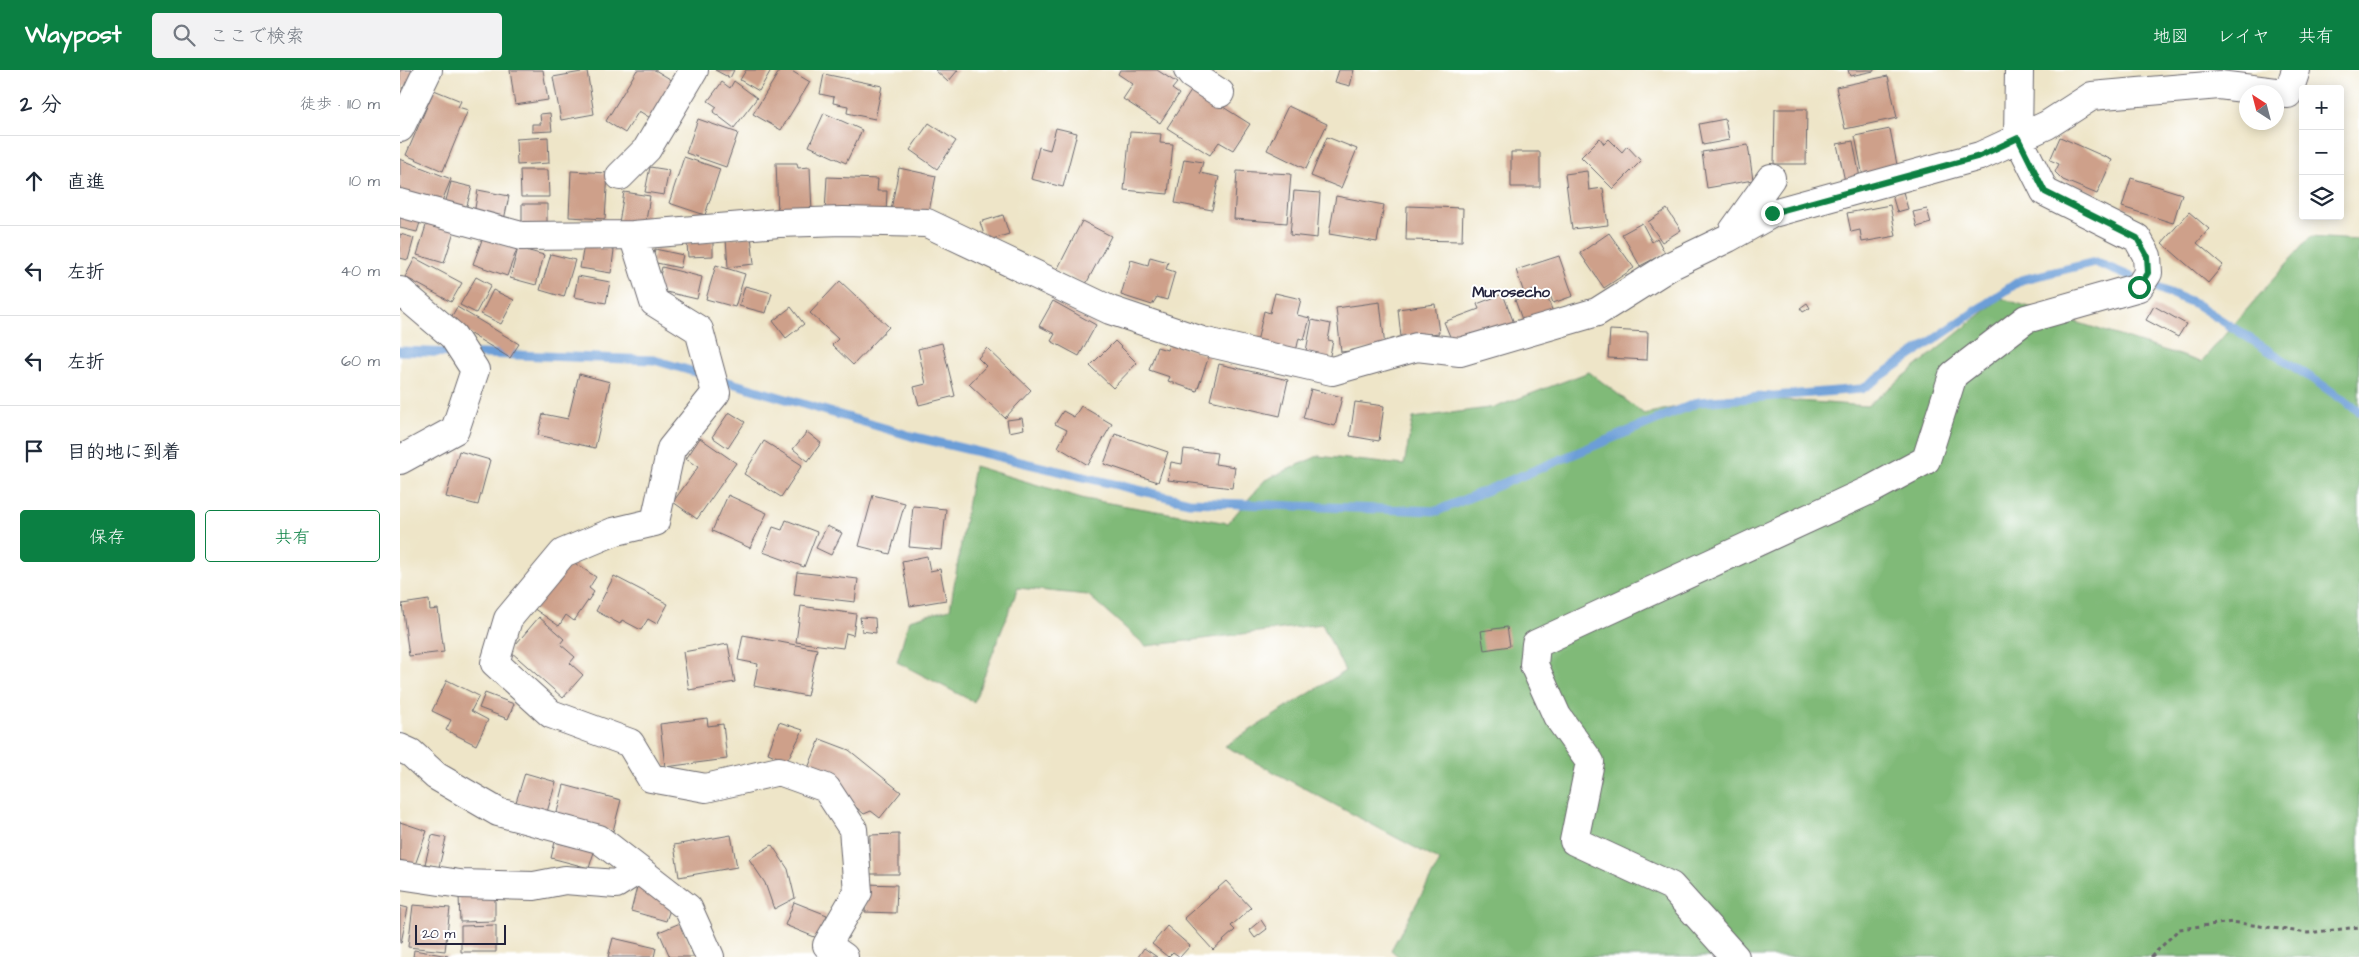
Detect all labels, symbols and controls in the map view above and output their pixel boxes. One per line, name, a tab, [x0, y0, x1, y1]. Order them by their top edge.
search box	[152, 13, 502, 58]
text: Waypost	[25, 18, 122, 52]
icon: search	[170, 21, 198, 49]
text: ここで検索	[210, 23, 305, 50]
text: 地図	[2153, 24, 2189, 49]
text: レイヤ	[2217, 24, 2270, 49]
text: 共有	[2298, 24, 2334, 49]
north arrow	[2239, 85, 2284, 130]
map controls	[2299, 85, 2344, 220]
button: +	[2299, 85, 2344, 130]
text: 2 分	[20, 90, 61, 119]
text: 徒歩 · 110 m	[300, 93, 380, 115]
button: −	[2299, 130, 2344, 175]
icon: ahead	[20, 167, 48, 195]
text: 直進	[67, 169, 105, 196]
text: 10 m	[349, 170, 380, 192]
button: layers	[2299, 175, 2344, 220]
route end	[1761, 202, 1784, 225]
icon: left	[20, 257, 48, 285]
text: 左折	[67, 259, 105, 286]
text: 40 m	[340, 260, 380, 282]
route start	[2128, 276, 2151, 299]
district label: Murosecho	[1472, 282, 1550, 303]
icon: left	[20, 347, 48, 375]
text: 左折	[67, 349, 105, 376]
text: 60 m	[341, 350, 380, 372]
icon: arrive	[20, 437, 48, 465]
text: 目的地に到着	[67, 439, 181, 466]
button: 保存	[20, 510, 195, 562]
button: 共有	[205, 510, 380, 562]
scale bar	[415, 922, 506, 945]
text: 20 m	[422, 924, 455, 944]

